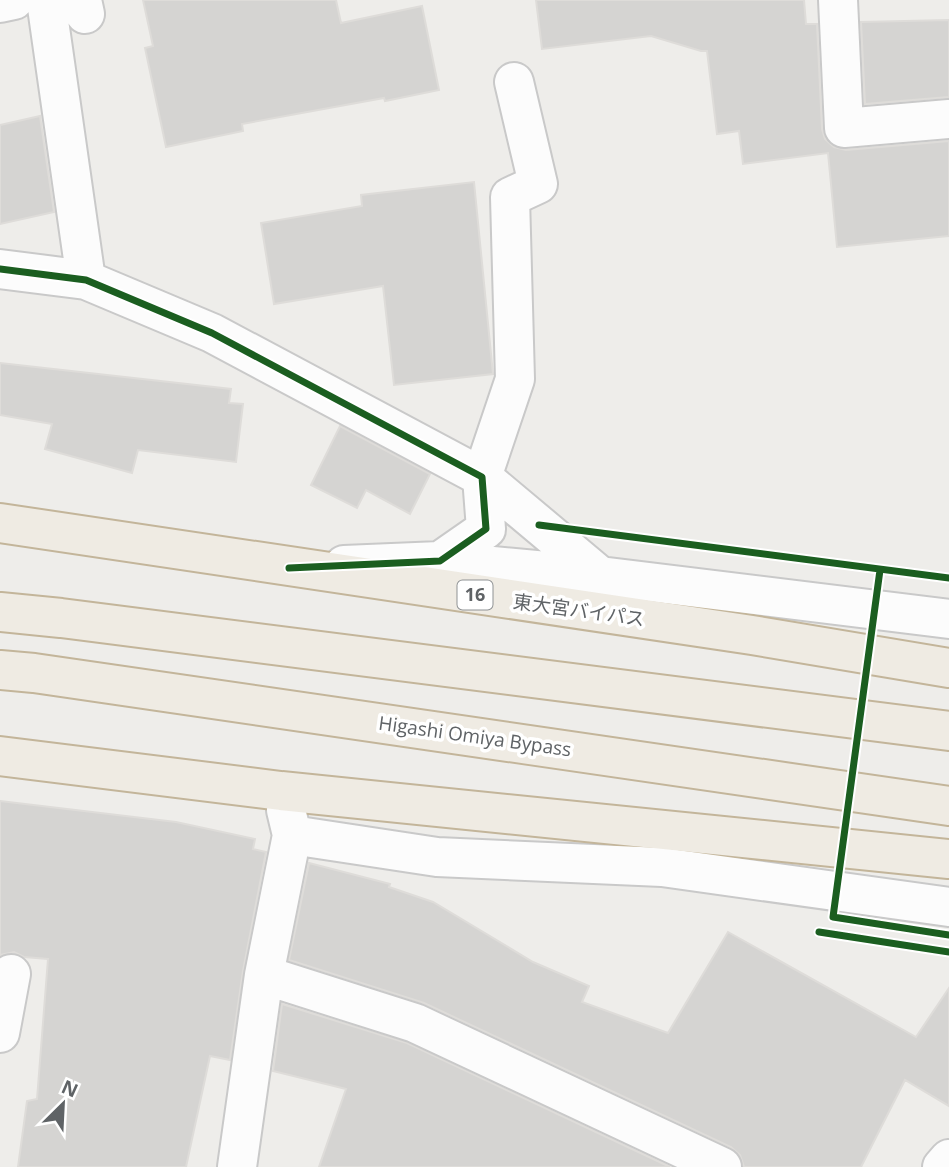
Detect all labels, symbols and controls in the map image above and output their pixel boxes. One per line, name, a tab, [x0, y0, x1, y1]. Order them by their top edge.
road number: 16	[458, 580, 492, 610]
street label: 東大宮バイパス	[512, 588, 646, 632]
street label: Higashi Omiya Bypass	[377, 710, 573, 762]
north arrow	[28, 1069, 98, 1139]
text: N	[58, 1073, 82, 1103]

